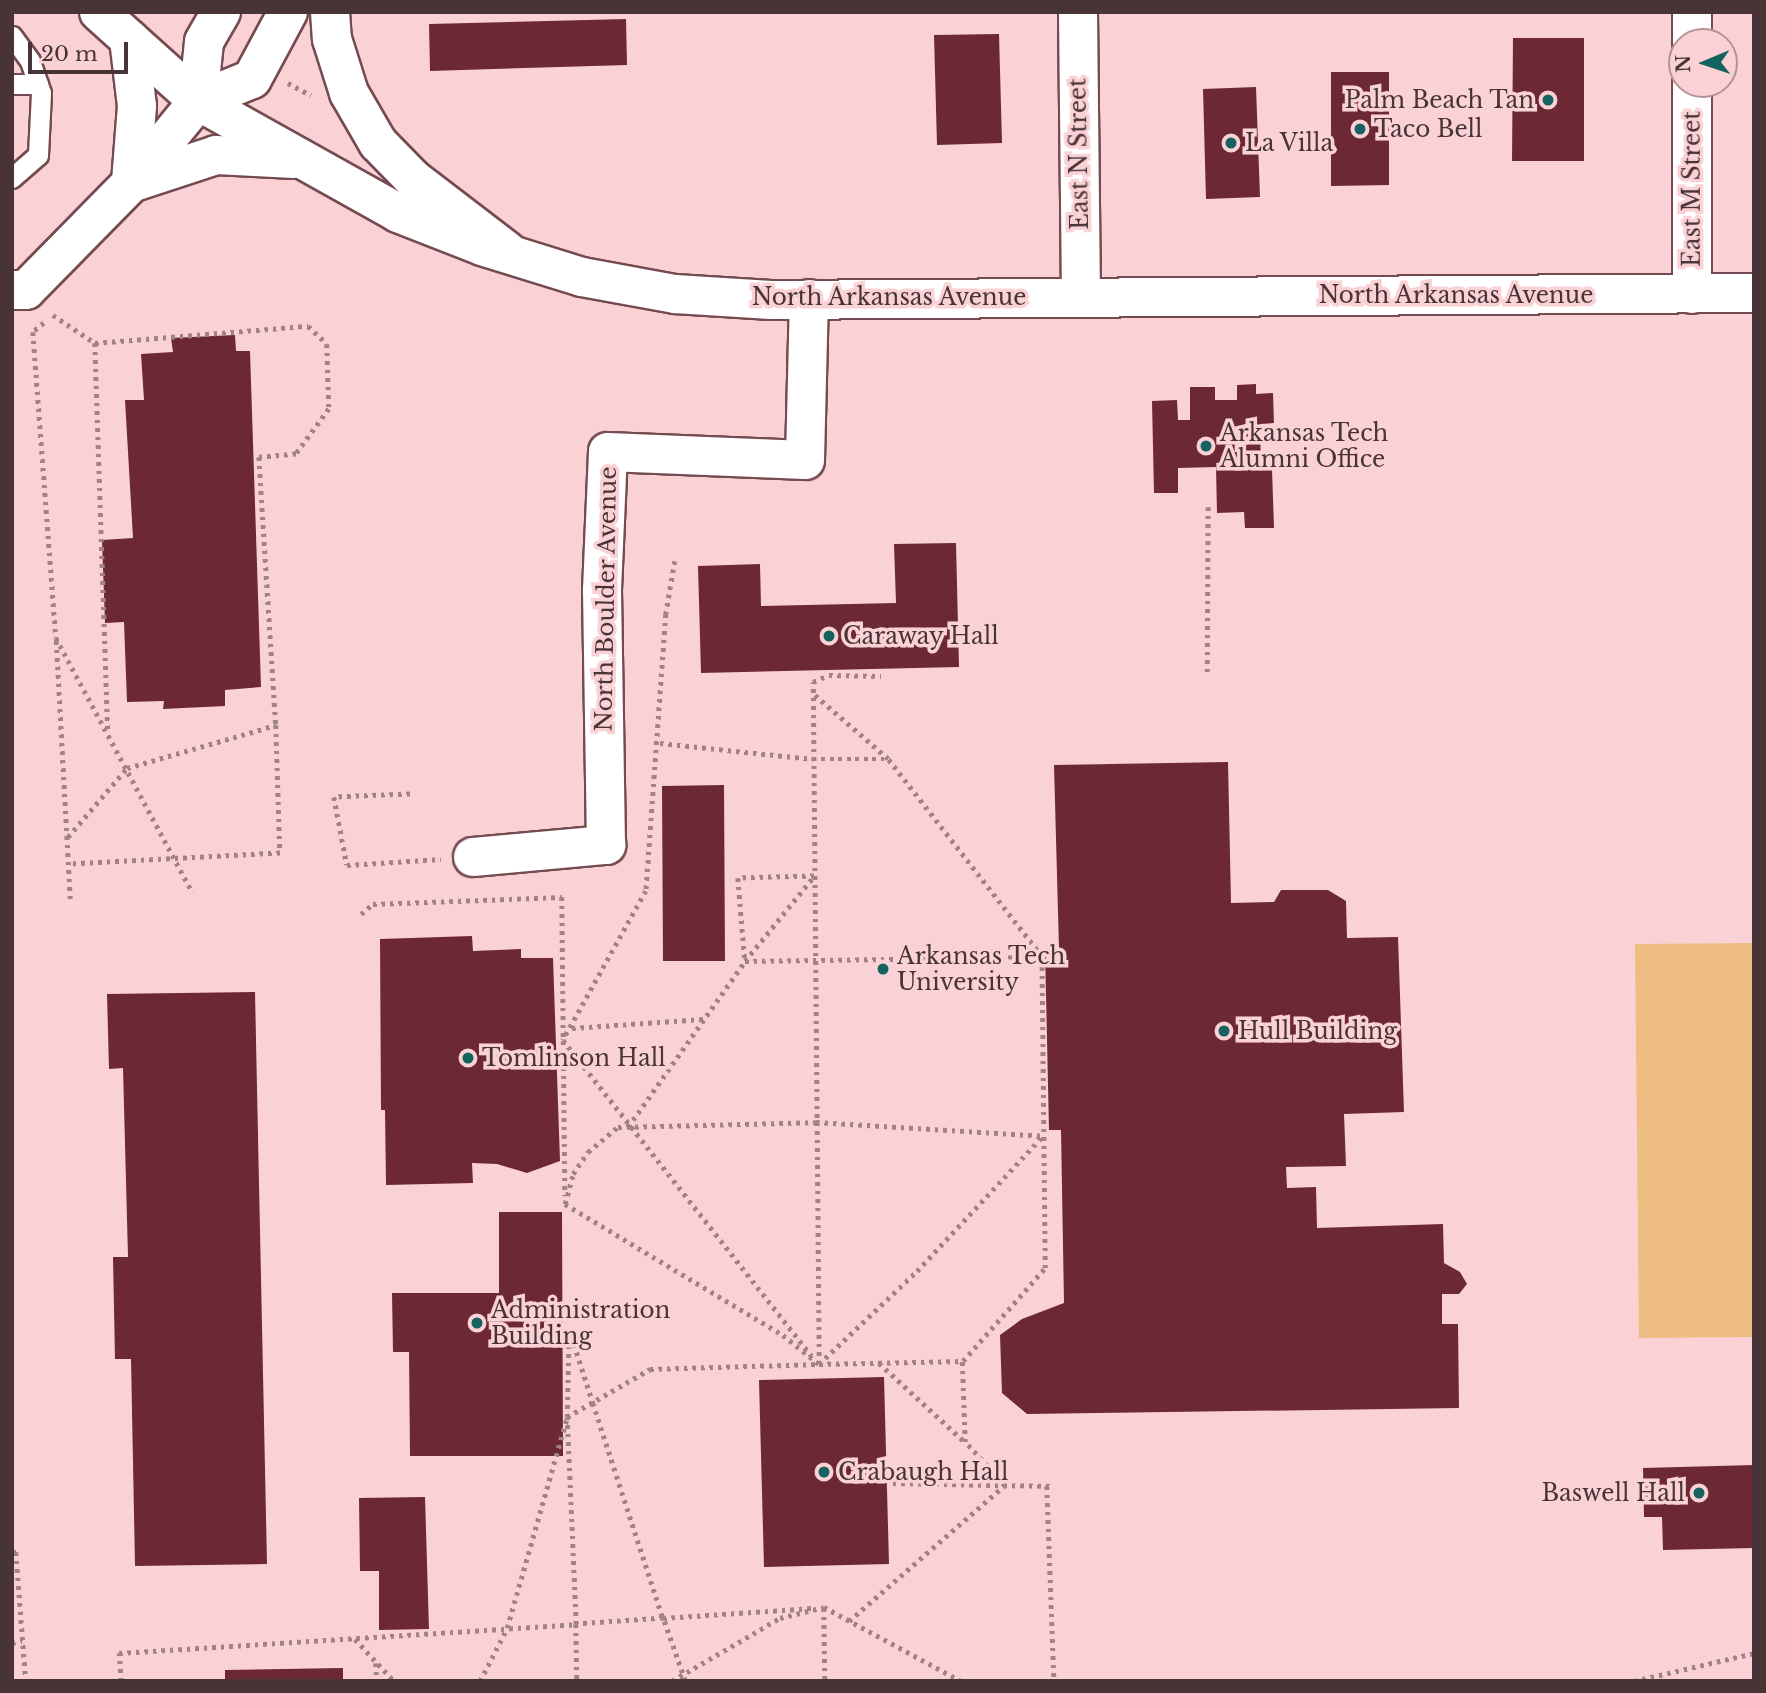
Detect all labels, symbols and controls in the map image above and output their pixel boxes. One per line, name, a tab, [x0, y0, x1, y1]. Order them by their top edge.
scale bar	[32, 28, 131, 72]
north arrow	[1668, 28, 1738, 98]
text: 20 m	[41, 41, 98, 67]
text: N	[1672, 54, 1695, 73]
street label: East N Street	[1064, 78, 1094, 230]
place label: Palm Beach Tan	[1344, 86, 1534, 114]
marker: Palm Beach Tan	[1540, 92, 1556, 108]
street label: East M Street	[1678, 111, 1706, 267]
place label: Taco Bell	[1374, 115, 1483, 143]
marker: Taco Bell	[1352, 121, 1368, 137]
place label: La Villa	[1245, 129, 1334, 157]
marker: La Villa	[1223, 135, 1239, 151]
street label: North Arkansas Avenue	[1318, 281, 1594, 309]
street label: North Arkansas Avenue	[751, 283, 1027, 311]
place label: Arkansas Tech Alumni Office	[1220, 419, 1389, 473]
marker: Arkansas Tech Alumni Office	[1198, 438, 1214, 454]
street label: North Boulder Avenue	[590, 465, 622, 733]
place label: Caraway Hall	[843, 622, 999, 650]
marker: Caraway Hall	[821, 628, 837, 644]
place label: Arkansas Tech University	[897, 942, 1066, 996]
marker: Arkansas Tech University	[875, 961, 891, 977]
place label: Hull Building	[1238, 1017, 1397, 1045]
marker: Hull Building	[1216, 1023, 1232, 1039]
place label: Tomlinson Hall	[482, 1044, 666, 1072]
marker: Tomlinson Hall	[460, 1050, 476, 1066]
place label: Administration Building	[491, 1296, 670, 1350]
marker: Administration Building	[469, 1315, 485, 1331]
place label: Crabaugh Hall	[838, 1458, 1009, 1486]
marker: Crabaugh Hall	[816, 1464, 832, 1480]
place label: Baswell Hall	[1541, 1479, 1685, 1507]
marker: Baswell Hall	[1691, 1485, 1707, 1501]

